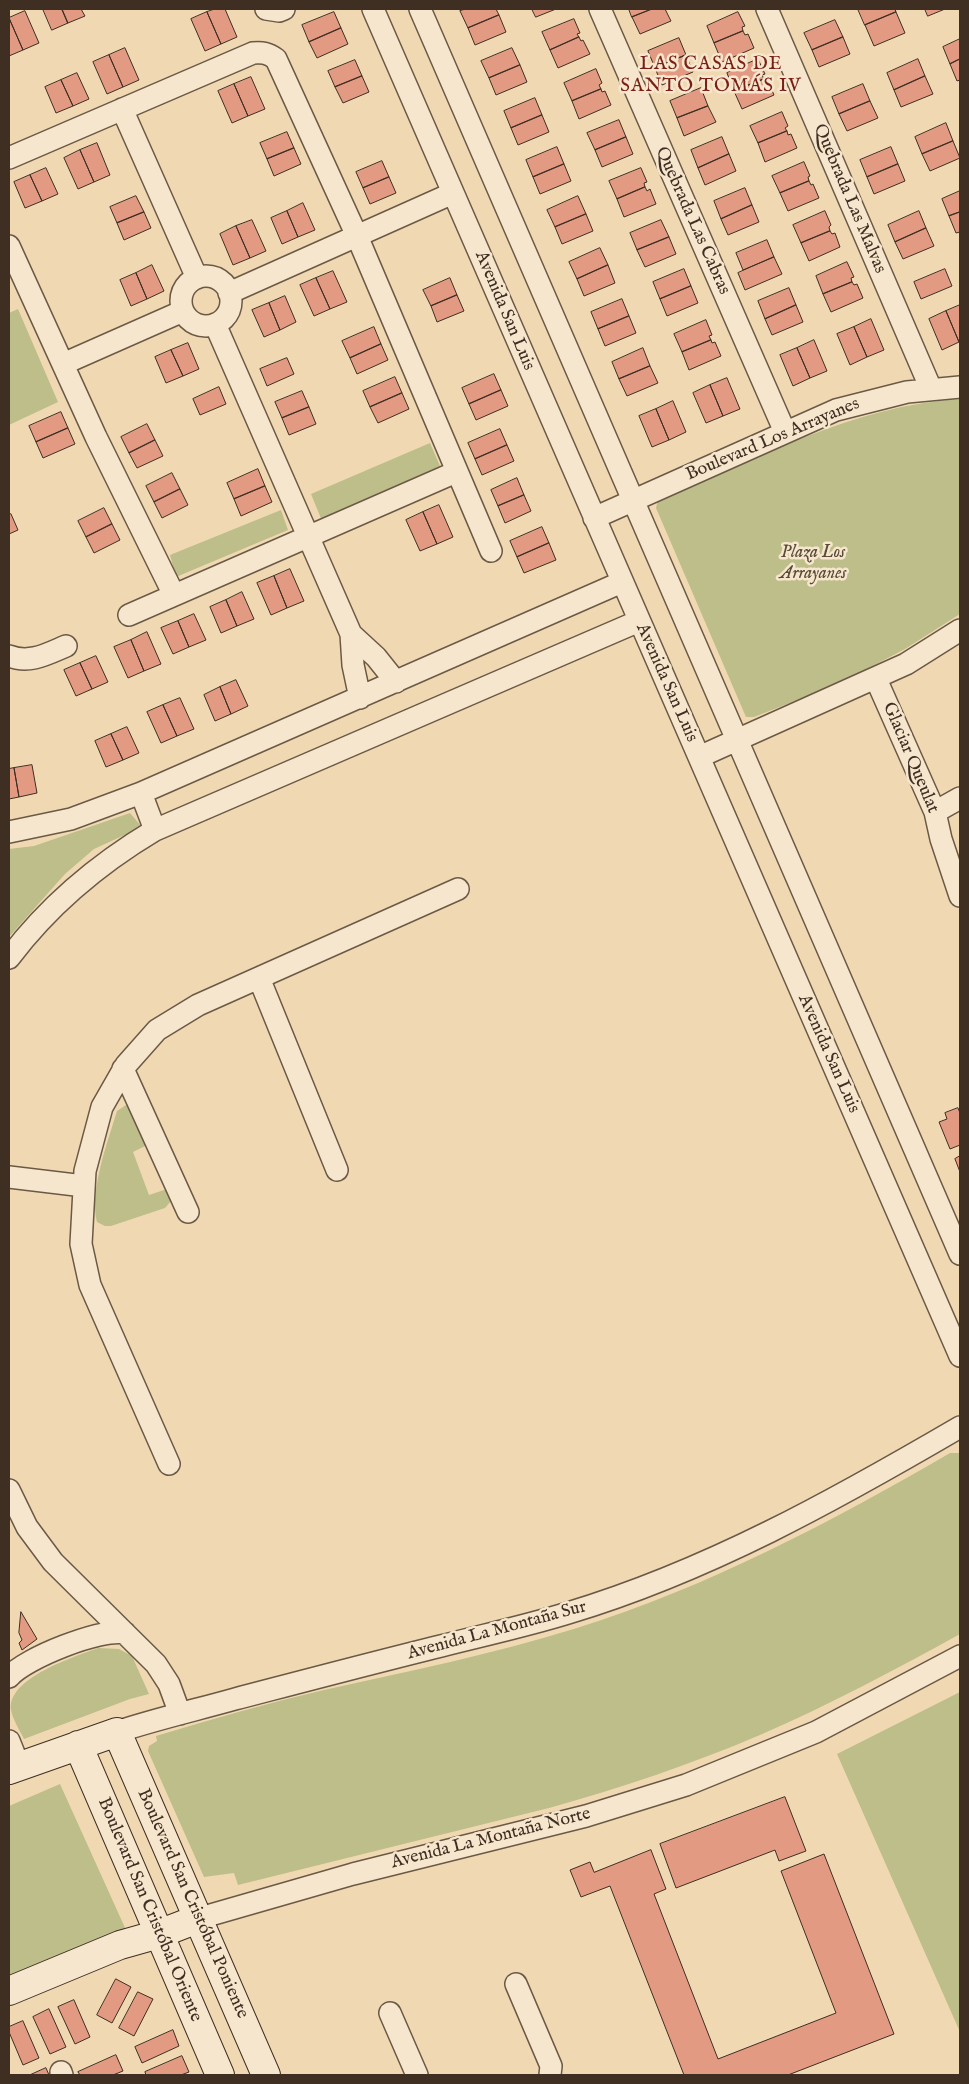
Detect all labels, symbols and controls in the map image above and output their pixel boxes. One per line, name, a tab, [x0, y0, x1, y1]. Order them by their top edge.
district label: LAS CASAS DE SANTO TOMÁS IV	[619, 54, 803, 98]
street label: Quebrada Las Malvas	[808, 121, 890, 277]
street label: Quebrada Las Cabras	[650, 144, 734, 298]
street label: Avenida San Luis	[469, 248, 539, 374]
street label: Boulevard Los Arrayanes	[683, 394, 863, 486]
park label: Plaza Los Arrayanes	[780, 542, 846, 584]
street label: Avenida San Luis	[630, 620, 702, 746]
street label: Glaciar Queulat	[877, 699, 943, 817]
street label: Avenida San Luis	[792, 991, 864, 1117]
street label: Avenida La Montaña Sur	[405, 1597, 589, 1665]
street label: Boulevard San Cristóbal Poniente	[131, 1786, 253, 2022]
street label: Boulevard San Cristóbal Oriente	[92, 1795, 206, 2025]
street label: Avenida La Montaña Norte	[389, 1804, 593, 1874]

